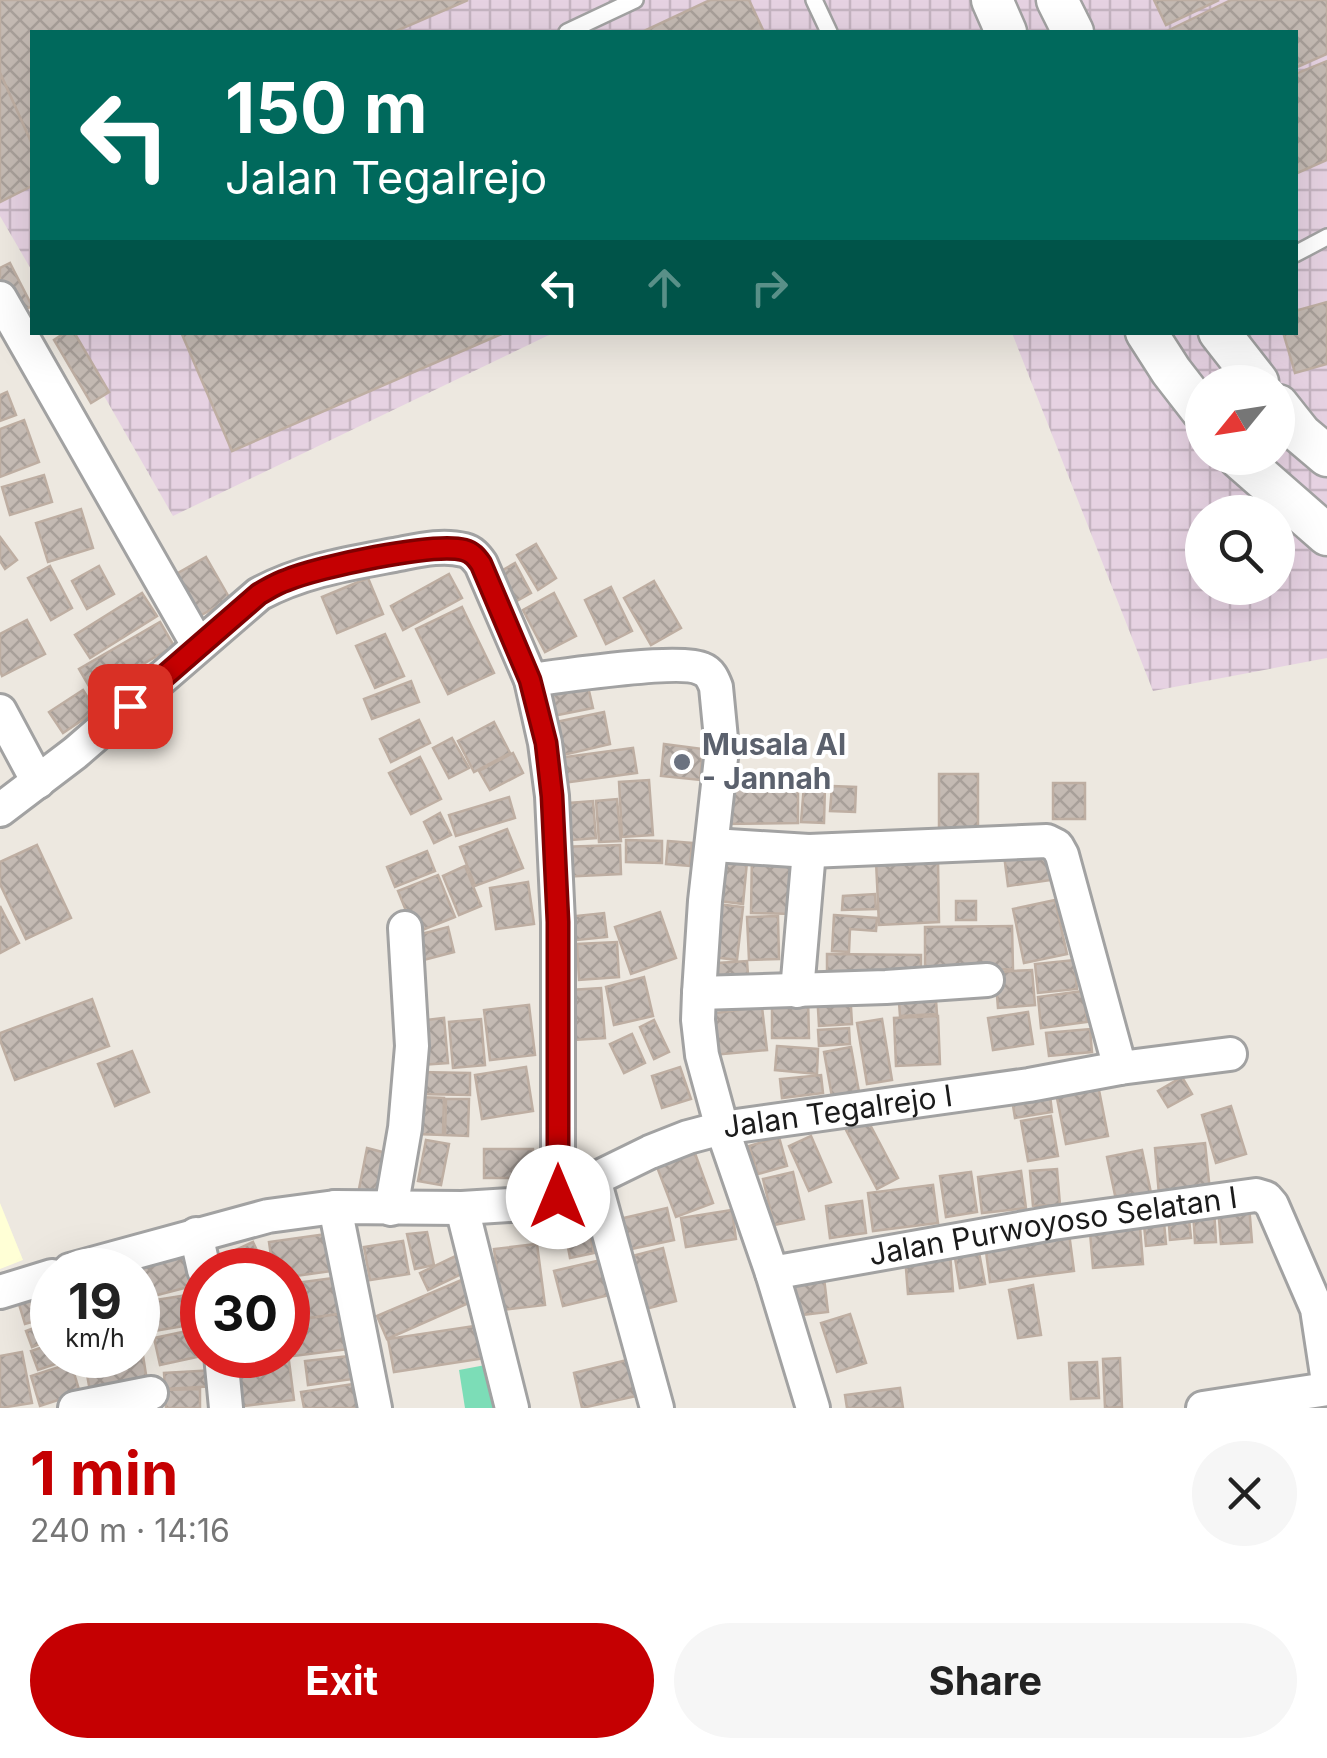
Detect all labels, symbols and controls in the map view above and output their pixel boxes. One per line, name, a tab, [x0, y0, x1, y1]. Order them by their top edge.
text: 150 m	[225, 65, 428, 150]
icon: left	[60, 70, 190, 200]
text: Jalan Tegalrejo	[225, 150, 547, 205]
icon: left	[532, 260, 587, 315]
icon: ahead	[637, 260, 692, 315]
icon: right	[742, 260, 797, 315]
north arrow	[1185, 365, 1295, 475]
map controls	[1185, 365, 1295, 605]
button: search	[1185, 495, 1295, 605]
pin	[88, 664, 173, 749]
icon: arrive	[103, 679, 158, 734]
place label: Musala Al - Jannah	[702, 726, 846, 796]
marker: Musala Al - Jannah	[671, 751, 693, 773]
street label: Jalan Tegalrejo I	[721, 1077, 955, 1145]
position arrow	[506, 1145, 610, 1249]
street label: Jalan Purwoyoso Selatan I	[866, 1179, 1240, 1272]
speed limit sign: 30	[180, 1248, 310, 1378]
text: 19	[68, 1271, 122, 1331]
text: km/h	[65, 1323, 125, 1353]
text: 1 min	[30, 1437, 178, 1509]
button: close	[1192, 1441, 1297, 1546]
text: 240 m · 14:16	[30, 1511, 230, 1550]
button: Exit	[30, 1623, 654, 1738]
button: Share	[674, 1623, 1297, 1738]

